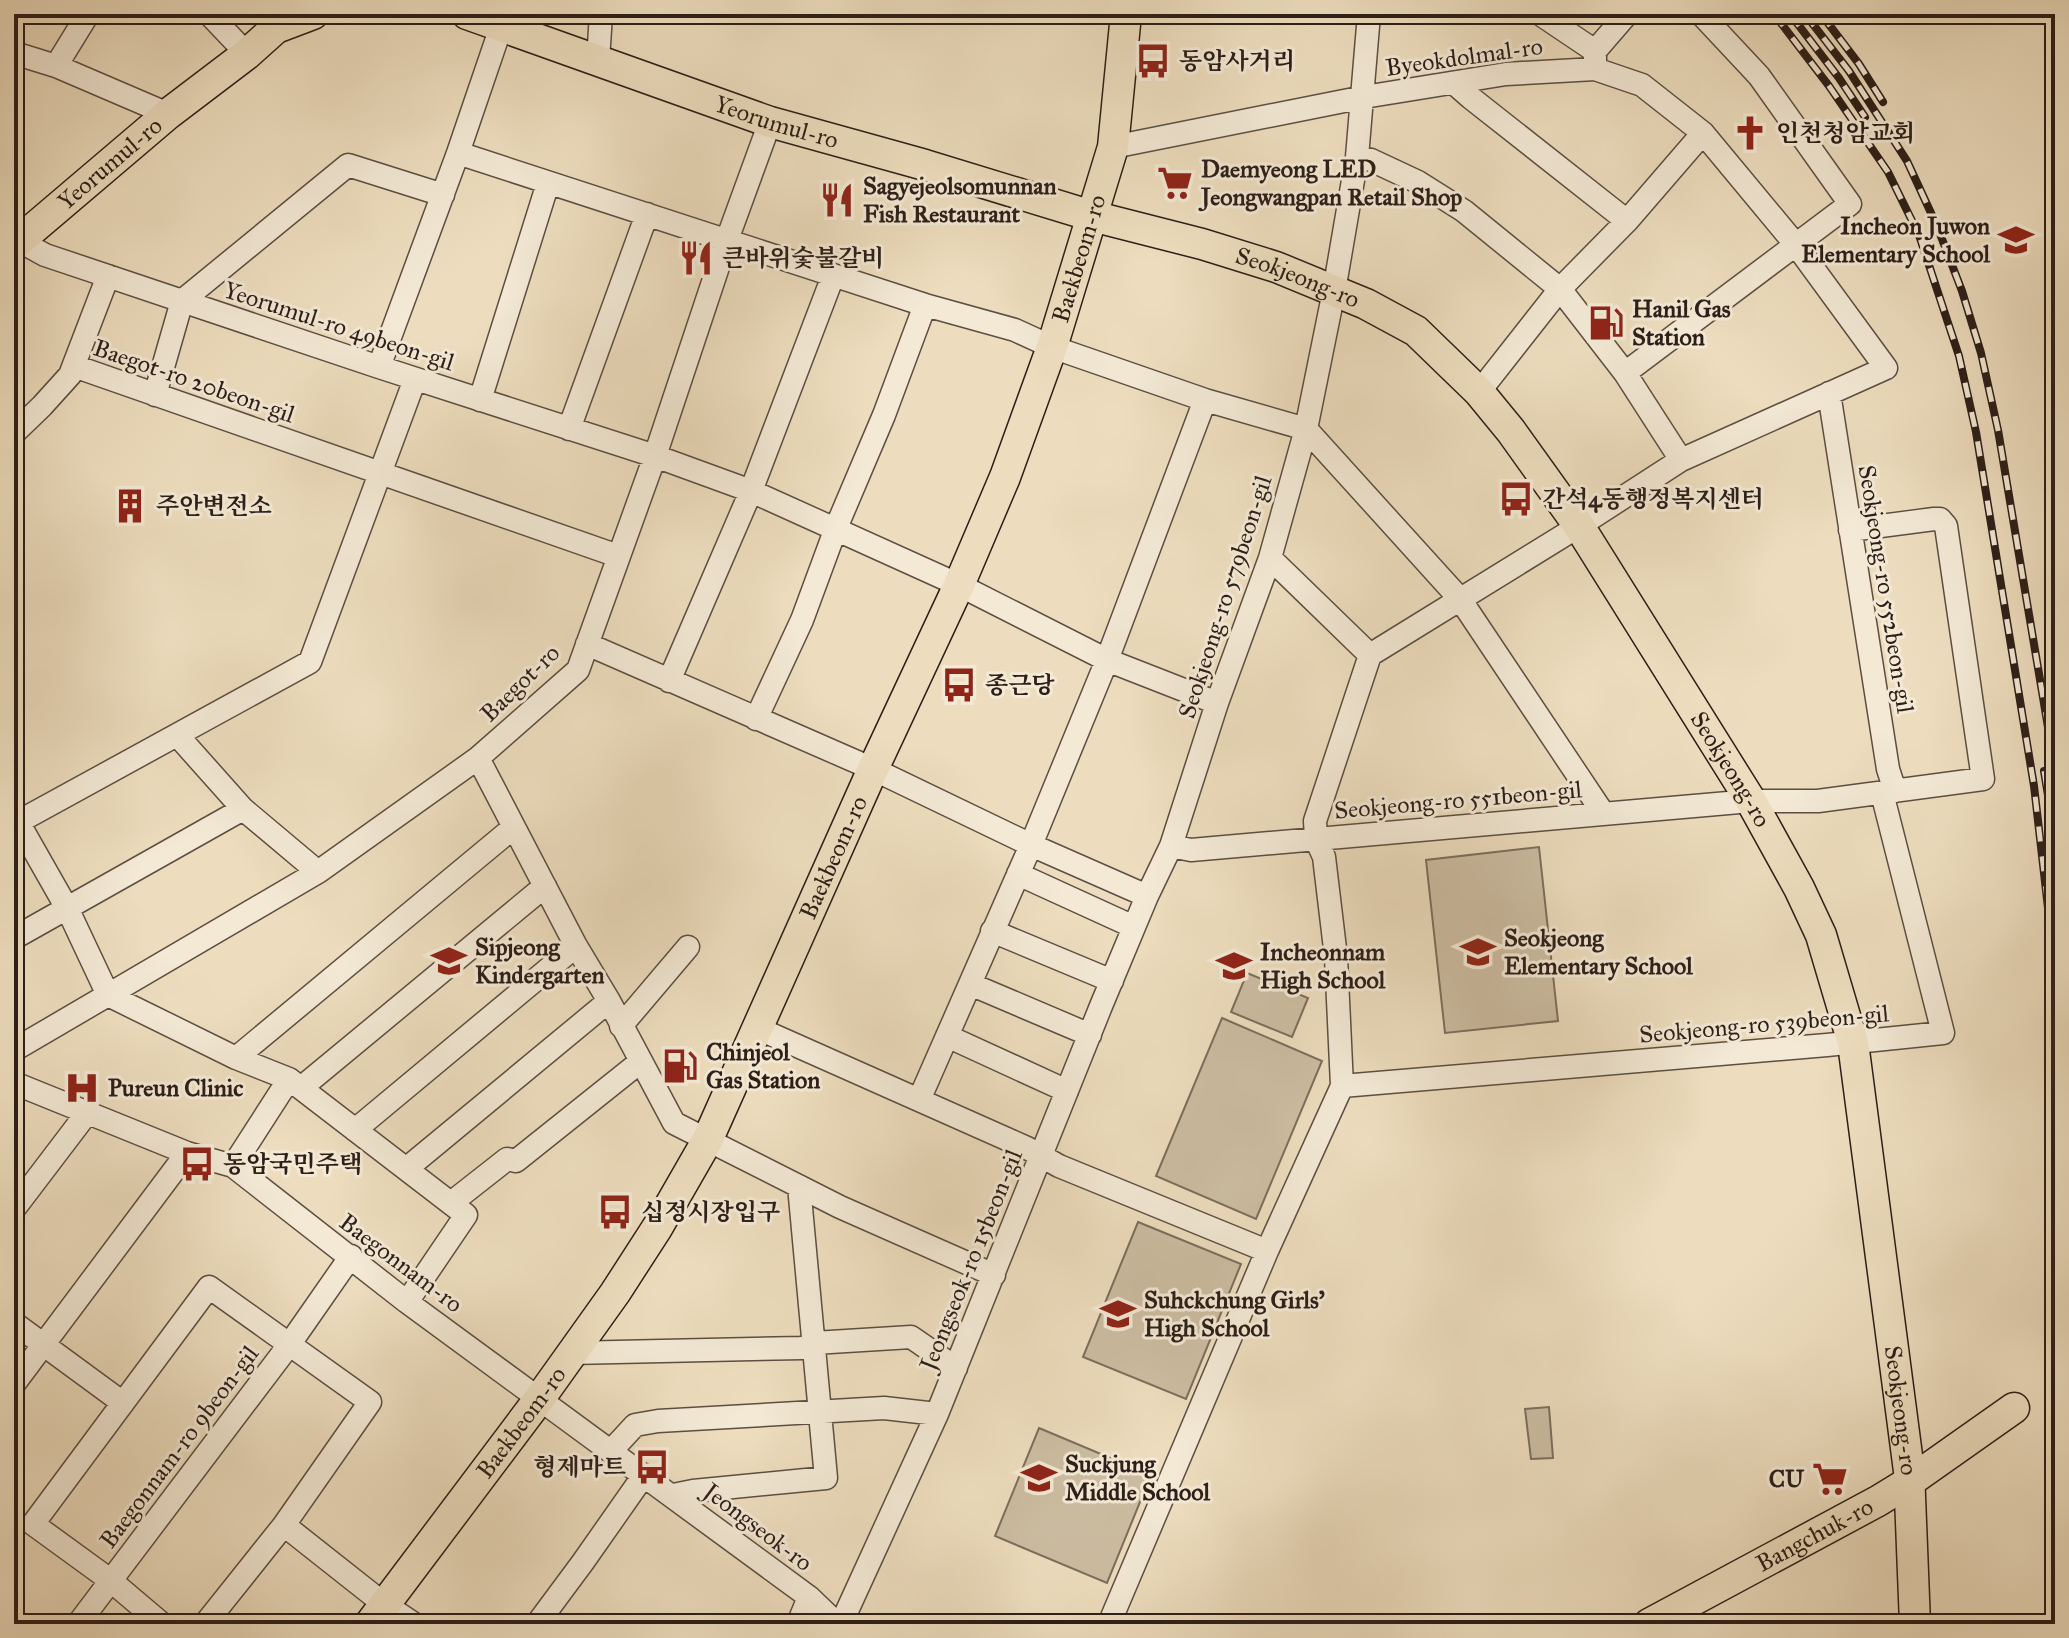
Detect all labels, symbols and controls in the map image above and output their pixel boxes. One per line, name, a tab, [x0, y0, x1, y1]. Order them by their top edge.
street label: Byeokdolmal-ro	[1383, 31, 1545, 83]
bus stop icon: 동암사거리	[1134, 42, 1172, 80]
place label: 동암사거리	[1179, 46, 1295, 76]
street label: Yeorumul-ro	[711, 88, 842, 155]
street label: Yeorumul-ro	[51, 110, 168, 216]
church icon: 인천청암교회	[1731, 114, 1769, 152]
place label: 인천청암교회	[1776, 118, 1915, 148]
place label: Daemyeong LED Jeongwangpan Retail Shop	[1198, 154, 1462, 212]
supermarket icon: Daemyeong LED Jeongwangpan Retail Shop	[1156, 164, 1194, 202]
place label: Sagyejeolsomunnan Fish Restaurant	[863, 171, 1056, 229]
restaurant icon: Sagyejeolsomunnan Fish Restaurant	[818, 181, 856, 219]
street label: Baekbeom-ro	[1045, 191, 1113, 326]
place label: Incheon Juwon Elementary School	[1801, 211, 1991, 269]
school or university icon: Incheon Juwon Elementary School	[1997, 221, 2035, 259]
restaurant icon: 큰바위숯불갈비	[677, 239, 715, 277]
street label: Seokjeong-ro	[1232, 240, 1364, 315]
place label: 큰바위숯불갈비	[722, 243, 884, 273]
street label: Yeorumul-ro 49beon-gil	[220, 275, 458, 378]
place label: Hanil Gas Station	[1632, 294, 1731, 352]
fuel station icon: Hanil Gas Station	[1587, 304, 1625, 342]
street label: Baegot-ro 20beon-gil	[89, 332, 299, 430]
street label: Seokjeong-ro 552beon-gil	[1852, 463, 1921, 716]
street label: Seokjeong-ro 579beon-gil	[1172, 471, 1279, 722]
bus stop icon: 간석4동행정복지센터	[1497, 480, 1535, 518]
place label: 간석4동행정복지센터	[1542, 484, 1764, 514]
building icon: 주안변전소	[111, 487, 149, 525]
place label: 주안변전소	[156, 491, 272, 521]
street label: Baegot-ro	[474, 638, 566, 728]
bus stop icon: 종근당	[940, 666, 978, 704]
place label: 종근당	[985, 670, 1055, 700]
street label: Seokjeong-ro	[1684, 706, 1777, 832]
street label: Seokjeong-ro 551beon-gil	[1333, 774, 1584, 826]
street label: Baekbeom-ro	[793, 791, 874, 924]
place label: Seokjeong Elementary School	[1504, 923, 1693, 981]
place label: Sipjeong Kindergarten	[475, 932, 604, 990]
school or university icon: Seokjeong Elementary School	[1459, 933, 1497, 971]
place label: Incheonnam High School	[1260, 937, 1386, 995]
school or university icon: Sipjeong Kindergarten	[430, 942, 468, 980]
school or university icon: Incheonnam High School	[1215, 947, 1253, 985]
street label: Seokjeong-ro 539beon-gil	[1638, 998, 1890, 1050]
place label: Chinjeol Gas Station	[706, 1037, 820, 1095]
fuel station icon: Chinjeol Gas Station	[661, 1047, 699, 1085]
hospital icon: Pureun Clinic	[63, 1069, 101, 1107]
place label: Pureun Clinic	[108, 1073, 243, 1103]
bus stop icon: 동암국민주택	[178, 1145, 216, 1183]
street label: Jeongseok-ro 15beon-gil	[912, 1145, 1029, 1378]
place label: 동암국민주택	[223, 1149, 362, 1179]
bus stop icon: 십정시장입구	[596, 1193, 634, 1231]
place label: 십정시장입구	[641, 1197, 780, 1227]
street label: Baegonnam-ro	[333, 1207, 469, 1319]
place label: Suhckchung Girls' High School	[1144, 1285, 1325, 1343]
school or university icon: Suhckchung Girls' High School	[1099, 1295, 1137, 1333]
street label: Baegonnam-ro 9beon-gil	[93, 1339, 265, 1554]
street label: Seokjeong-ro	[1878, 1344, 1924, 1477]
street label: Baekbeom-ro	[470, 1361, 573, 1484]
bus stop icon: 형제마트	[633, 1448, 671, 1486]
place label: Suckjung Middle School	[1065, 1449, 1211, 1507]
place label: 형제마트	[533, 1452, 626, 1482]
school or university icon: Suckjung Middle School	[1020, 1459, 1058, 1497]
supermarket icon: CU	[1811, 1460, 1849, 1498]
place label: CU	[1769, 1464, 1805, 1494]
street label: Jeongseok-ro	[695, 1474, 818, 1578]
street label: Bangchuk-ro	[1751, 1491, 1878, 1579]

